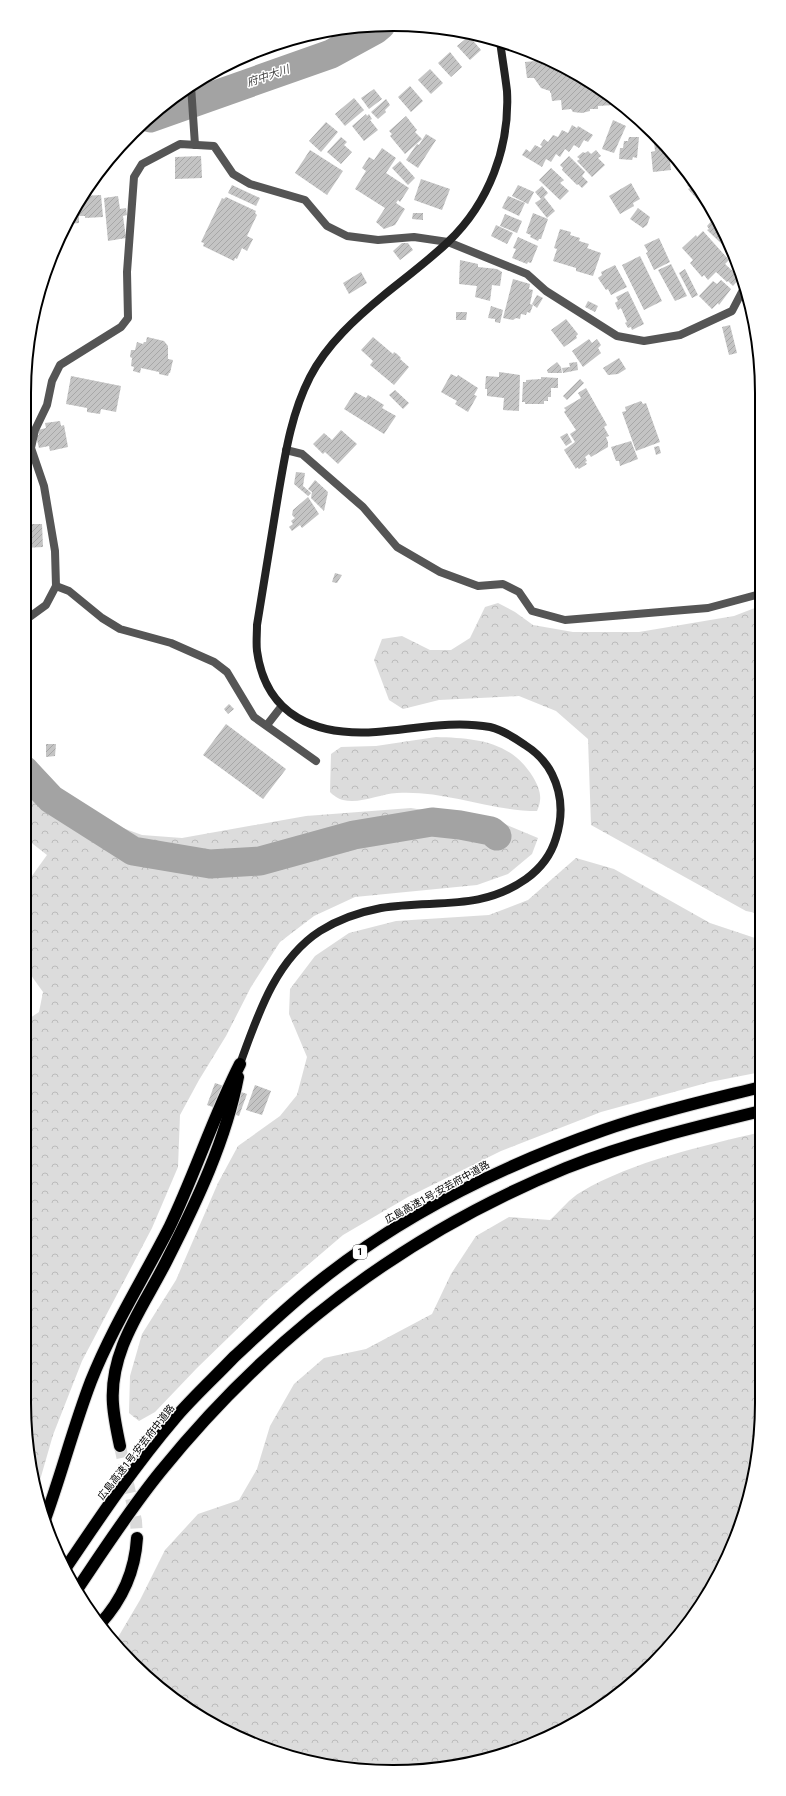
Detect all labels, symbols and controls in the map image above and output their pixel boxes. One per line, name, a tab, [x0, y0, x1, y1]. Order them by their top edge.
water label: 府中大川	[245, 62, 292, 89]
street label: 広島高速1号;安芸府中道路	[383, 1159, 491, 1225]
road number: 1	[353, 1245, 367, 1259]
street label: 広島高速1号;安芸府中道路	[95, 1402, 177, 1502]

